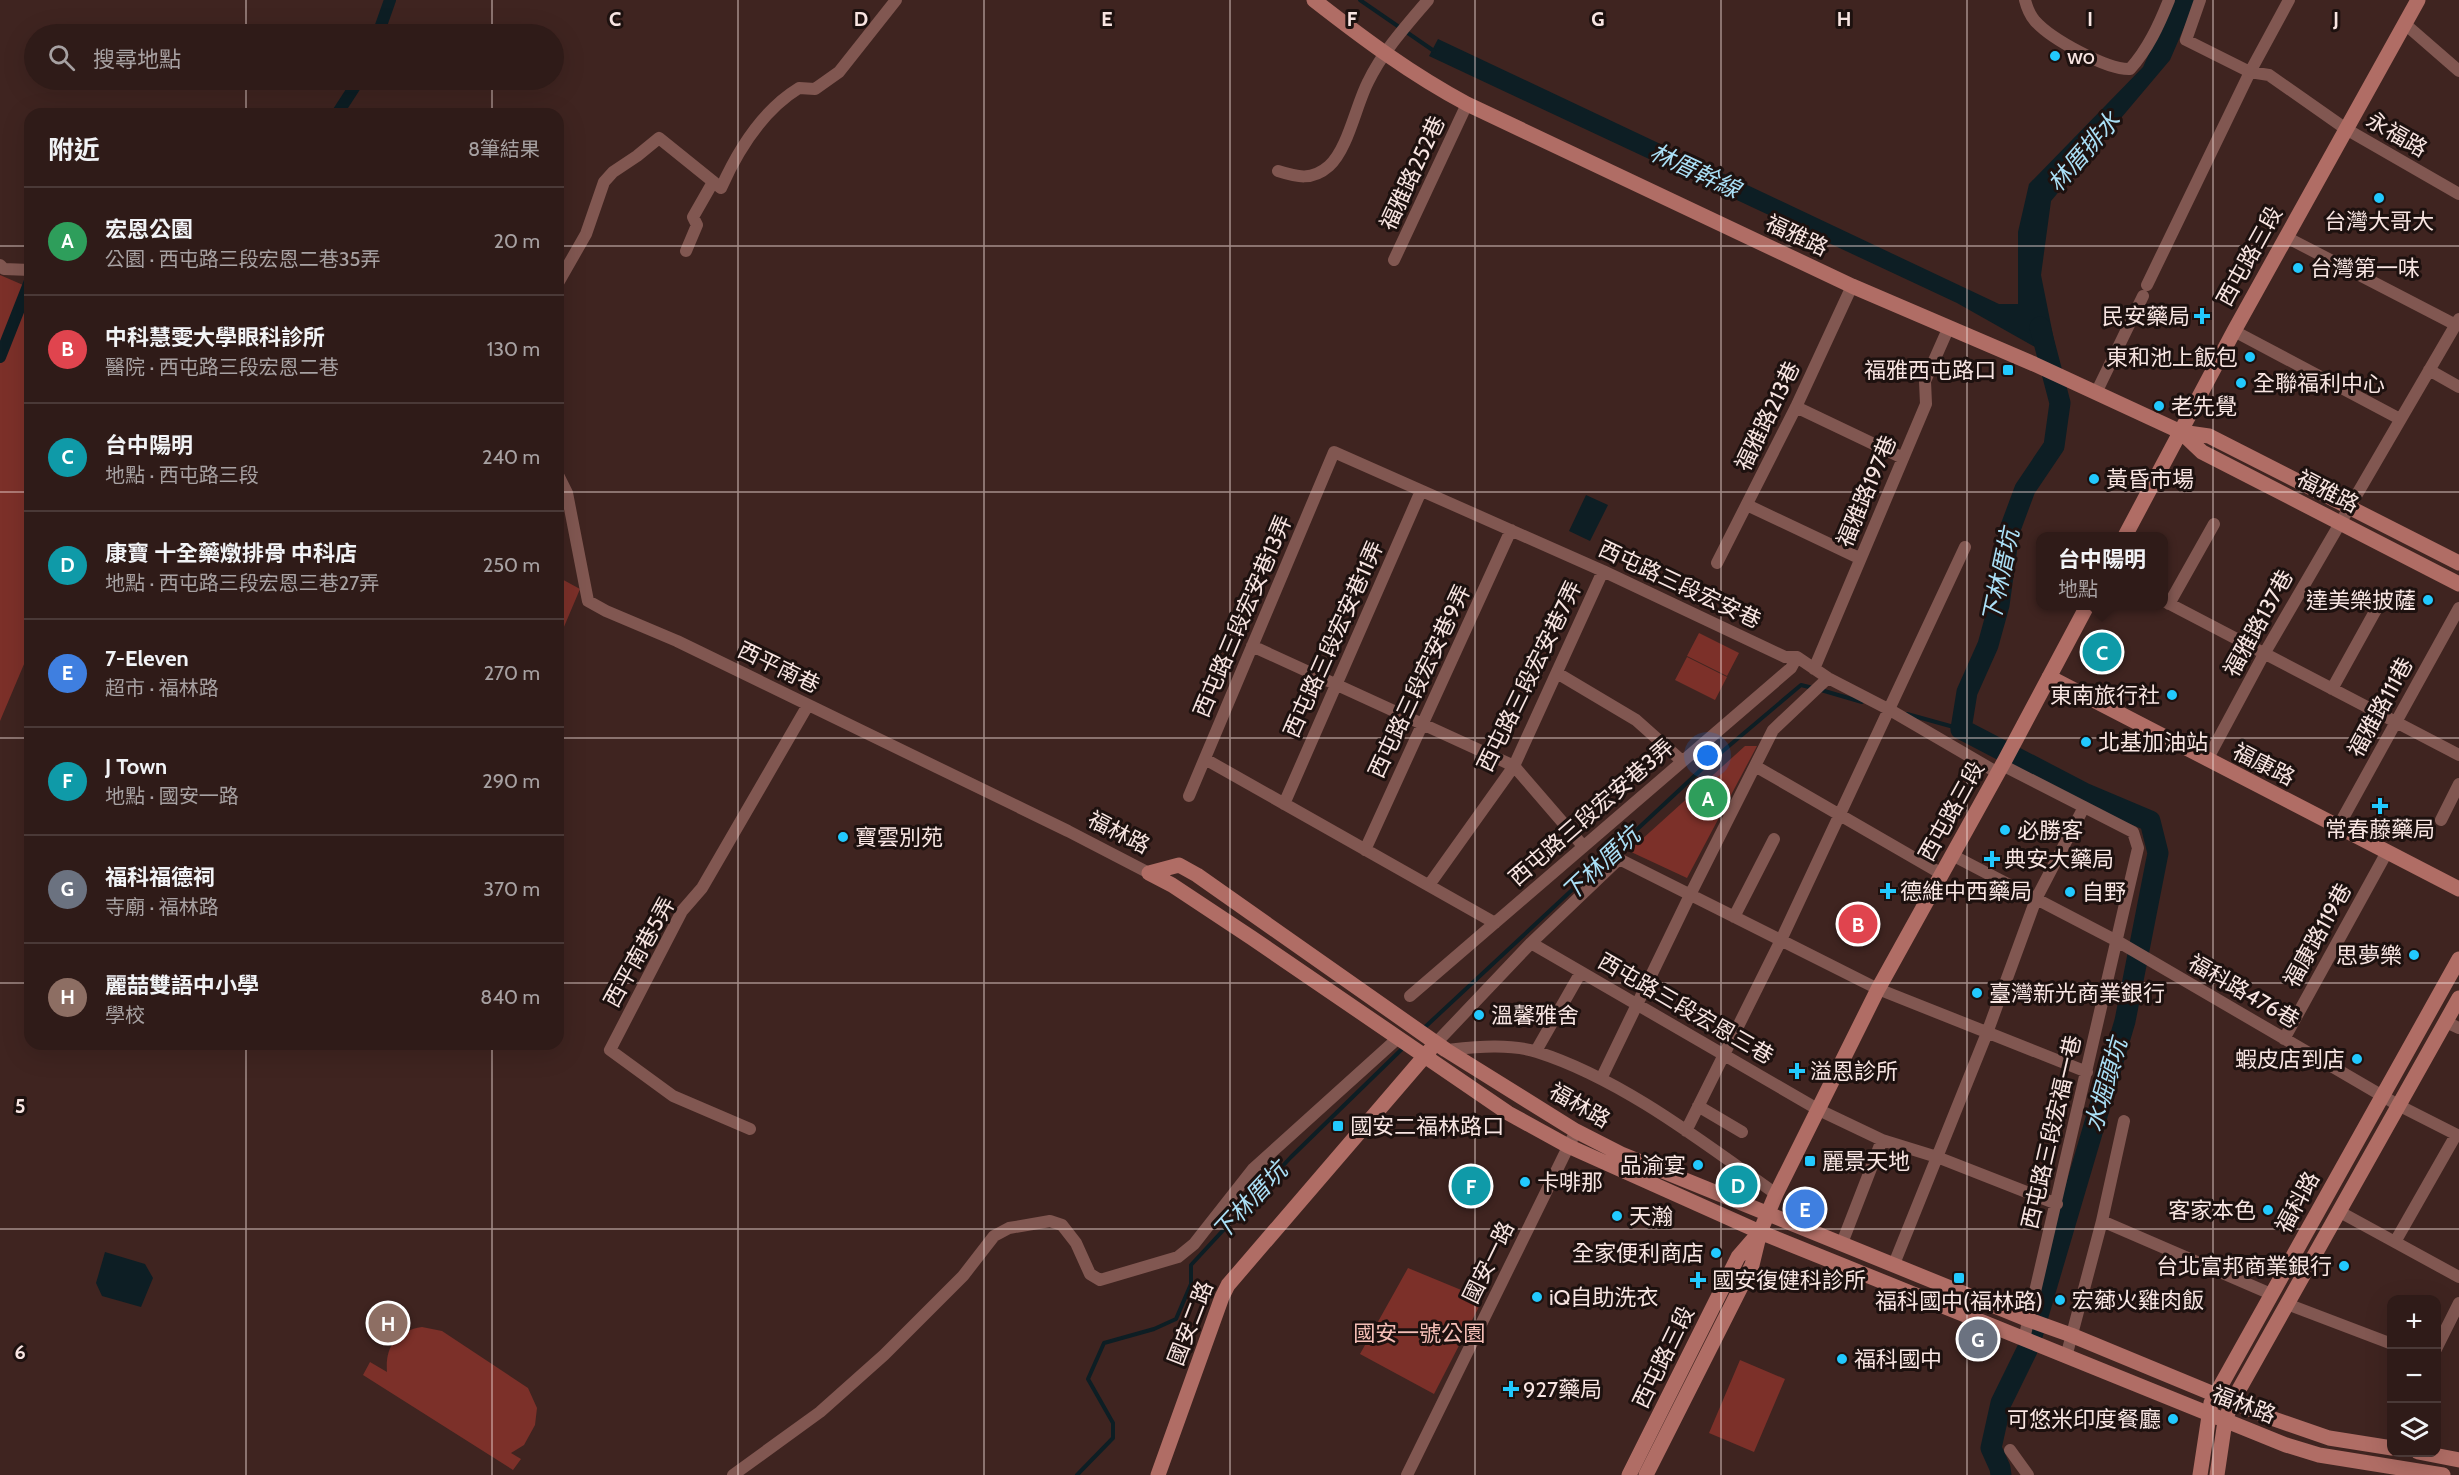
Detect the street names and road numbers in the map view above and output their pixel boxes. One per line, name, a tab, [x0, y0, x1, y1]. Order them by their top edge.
street label: 永福路	[2361, 106, 2432, 163]
street label: 福雅路252巷	[1374, 112, 1451, 235]
street label: 西屯路三段	[2211, 202, 2288, 311]
street label: 福雅路	[1761, 209, 1832, 262]
street label: 福雅路213巷	[1729, 357, 1806, 475]
street label: 福雅路197巷	[1831, 431, 1902, 551]
street label: 福雅路	[2292, 464, 2363, 518]
street label: 西屯路三段宏安巷13弄	[1188, 511, 1297, 721]
street label: 西屯路三段宏安巷	[1594, 535, 1765, 634]
street label: 西屯路三段宏安巷11弄	[1278, 537, 1389, 742]
street label: 福雅路137巷	[2218, 565, 2299, 681]
street label: 西屯路三段宏安巷7弄	[1471, 576, 1587, 776]
street label: 西屯路三段宏安巷9弄	[1363, 580, 1476, 782]
street label: 西平南巷	[733, 636, 824, 699]
street label: 福雅路111巷	[2342, 653, 2419, 762]
street label: 西屯路三段宏安巷3弄	[1503, 733, 1679, 891]
street label: 福康路	[2228, 737, 2299, 791]
street label: 西屯路三段	[1913, 757, 1990, 866]
street label: 福林路	[1083, 805, 1154, 859]
street label: 福康路119巷	[2278, 878, 2357, 992]
street label: 西平南巷5弄	[598, 892, 681, 1012]
street label: 西屯路三段宏恩三巷	[1593, 947, 1778, 1070]
street label: 福科路476巷	[2183, 949, 2304, 1034]
street label: 西屯路三段宏福一巷	[2016, 1033, 2087, 1232]
street label: 福林路	[1544, 1077, 1615, 1134]
street label: 福科路	[2270, 1167, 2325, 1238]
street label: 國安一路	[1457, 1217, 1520, 1308]
street label: 國安二路	[1162, 1277, 1219, 1369]
street label: 西屯路三段	[1627, 1302, 1700, 1413]
street label: 福林路	[2208, 1380, 2279, 1429]

